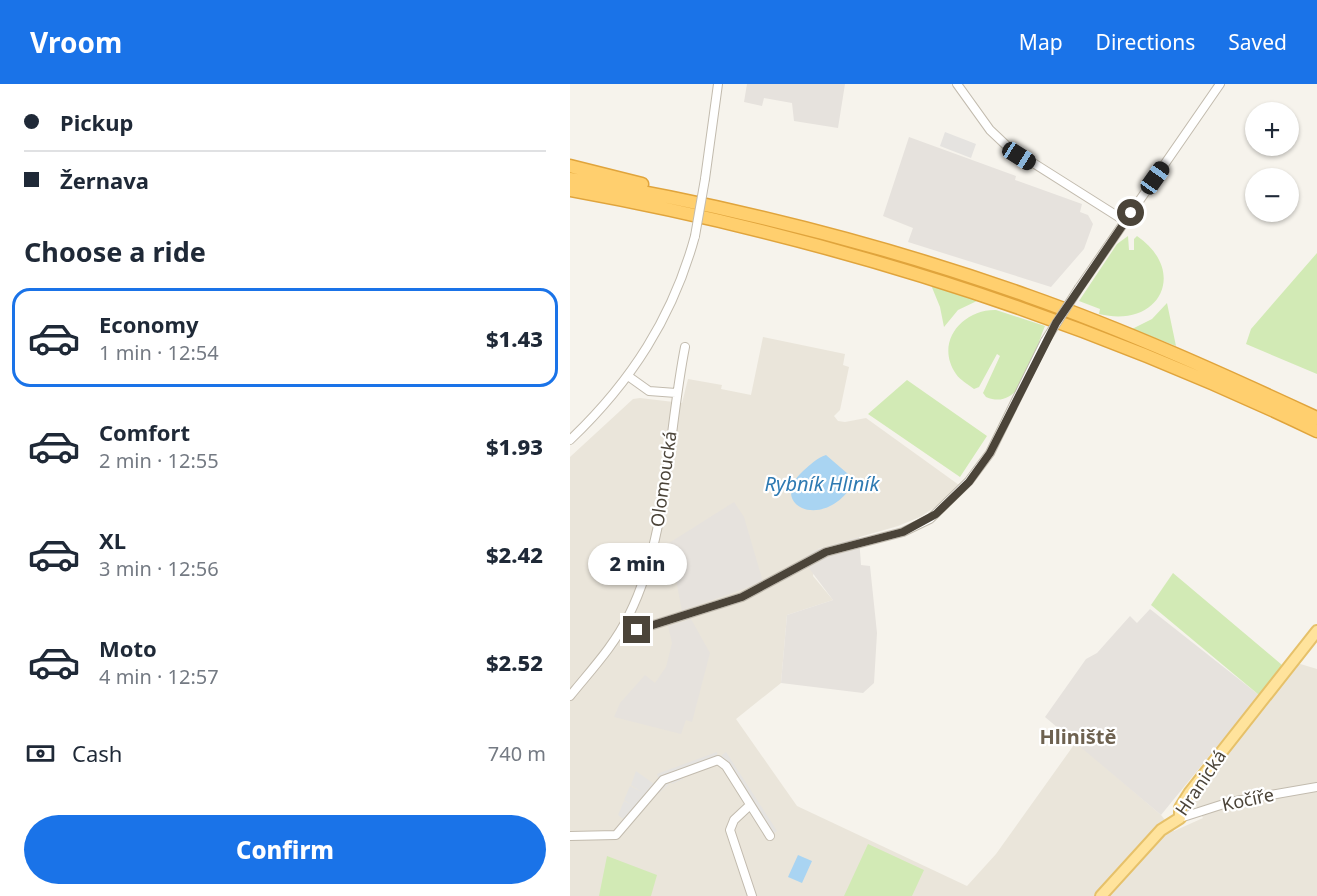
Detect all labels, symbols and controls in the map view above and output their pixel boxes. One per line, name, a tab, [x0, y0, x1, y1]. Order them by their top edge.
text: Vroom	[30, 23, 122, 61]
text: Map	[1019, 28, 1063, 56]
text: Directions	[1096, 28, 1195, 56]
text: Saved	[1228, 28, 1287, 56]
map controls	[1245, 102, 1299, 222]
button: +	[1245, 102, 1299, 156]
text: Pickup	[60, 107, 133, 137]
car	[999, 139, 1039, 173]
car	[1137, 158, 1173, 198]
text: Žernava	[60, 165, 149, 195]
button: −	[1245, 168, 1299, 222]
route start	[1117, 199, 1144, 226]
text: Choose a ride	[24, 233, 206, 270]
text: Economy	[99, 309, 198, 339]
icon: car	[27, 311, 81, 365]
text: $1.43	[486, 323, 543, 353]
text: 1 min · 12:54	[99, 339, 219, 366]
text: Comfort	[99, 417, 190, 447]
icon: car	[27, 419, 81, 473]
street label: Olomoucká	[644, 429, 682, 528]
text: $1.93	[486, 431, 543, 461]
text: 2 min · 12:55	[99, 447, 219, 474]
water label: Rybník Hliník	[765, 470, 880, 497]
text: XL	[99, 525, 126, 555]
icon: car	[27, 527, 81, 581]
text: $2.42	[486, 539, 543, 569]
callout: 2 min	[587, 543, 686, 585]
text: 2 min	[610, 550, 665, 577]
text: 3 min · 12:56	[99, 555, 219, 582]
route end	[623, 616, 650, 643]
text: Moto	[99, 633, 157, 663]
icon: car	[27, 635, 81, 689]
text: $2.52	[486, 647, 543, 677]
text: 4 min · 12:57	[99, 663, 219, 690]
district label: Hliniště	[1040, 723, 1116, 750]
icon: cash	[24, 737, 57, 770]
text: Cash	[72, 738, 122, 768]
text: 740 m	[488, 740, 546, 767]
street label: Hranická	[1169, 745, 1231, 820]
street label: Kočíře	[1220, 782, 1276, 816]
button: Confirm	[24, 815, 546, 884]

